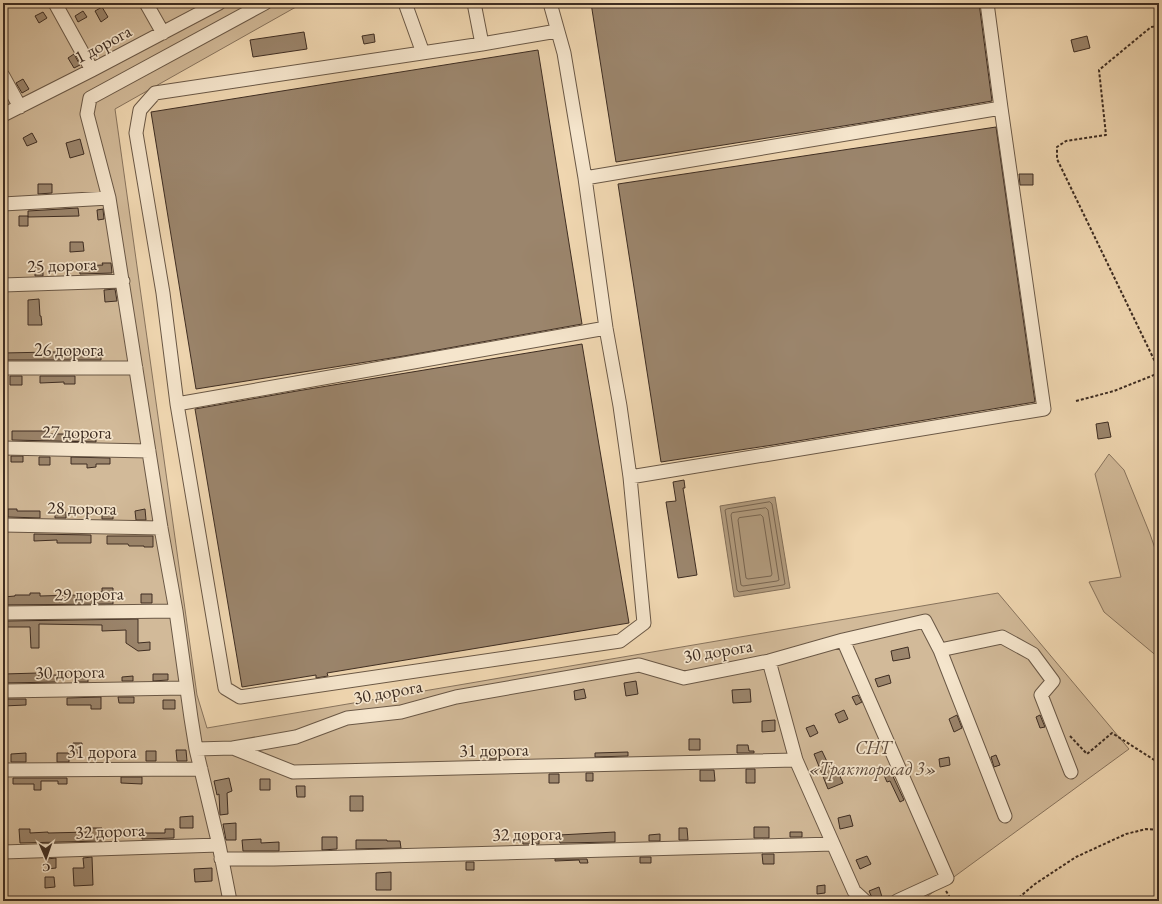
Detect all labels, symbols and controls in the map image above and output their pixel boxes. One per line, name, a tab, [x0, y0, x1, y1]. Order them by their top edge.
street label: 1 дорога	[70, 19, 136, 68]
street label: 25 дорога	[27, 252, 98, 277]
street label: 26 дорога	[34, 338, 105, 361]
street label: 27 дорога	[42, 419, 113, 444]
street label: 28 дорога	[47, 495, 118, 520]
street label: 29 дорога	[54, 581, 125, 606]
street label: 30 дорога	[682, 634, 755, 667]
street label: 30 дорога	[35, 659, 106, 684]
street label: 30 дорога	[352, 674, 425, 709]
park label: СНТ «Тракторосад 3»	[809, 736, 937, 781]
street label: 31 дорога	[459, 737, 530, 762]
street label: 31 дорога	[67, 740, 138, 763]
street label: 32 дорога	[75, 818, 146, 843]
street label: 32 дорога	[492, 821, 563, 846]
north arrow	[26, 838, 66, 878]
text: С	[42, 861, 50, 875]

